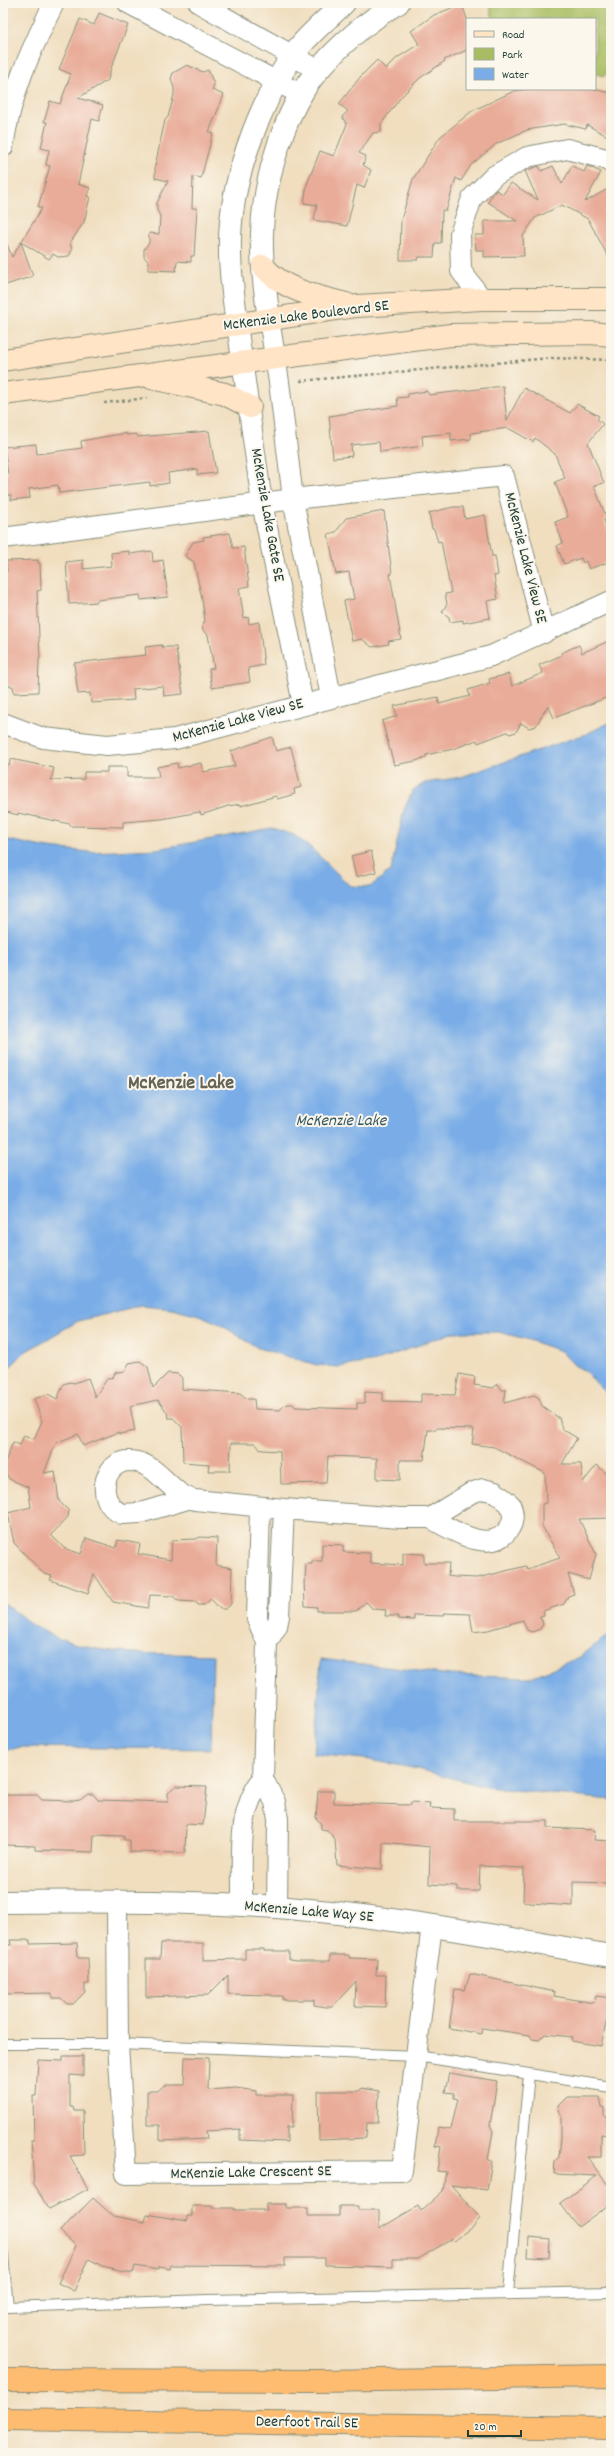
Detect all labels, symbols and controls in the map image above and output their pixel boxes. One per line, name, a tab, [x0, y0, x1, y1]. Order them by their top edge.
legend	[466, 18, 596, 90]
text: Road	[502, 27, 524, 44]
text: Park	[502, 47, 523, 64]
text: Water	[502, 67, 529, 84]
street label: McKenzie Lake Boulevard SE	[222, 294, 391, 338]
street label: McKenzie Lake Gate SE	[244, 446, 290, 584]
street label: McKenzie Lake View SE	[498, 490, 553, 627]
street label: McKenzie Lake View SE	[170, 692, 307, 750]
district label: McKenzie Lake	[128, 1070, 234, 1098]
water label: McKenzie Lake	[296, 1110, 388, 1134]
street label: McKenzie Lake Way SE	[243, 1895, 375, 1929]
street label: McKenzie Lake Crescent SE	[170, 2160, 332, 2186]
street label: Deerfoot Trail SE	[256, 2411, 359, 2435]
scale bar	[468, 2412, 521, 2438]
text: 20 m	[474, 2419, 497, 2436]

